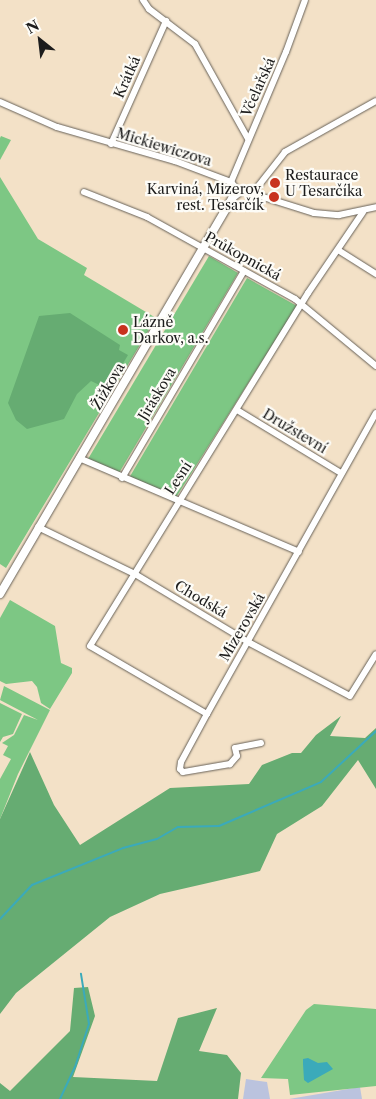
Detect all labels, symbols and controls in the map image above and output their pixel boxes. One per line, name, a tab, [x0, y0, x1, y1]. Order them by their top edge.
north arrow	[15, 15, 65, 65]
text: N	[23, 16, 42, 38]
street label: Krátká	[110, 53, 144, 101]
street label: Včelařská	[238, 55, 278, 119]
street label: Mickiewiczova	[114, 125, 214, 169]
place label: Restaurace U Tesarčíka	[285, 167, 363, 200]
marker: Restaurace U Tesarčíka	[269, 177, 281, 189]
place label: Karviná, Mizerov, rest. Tesarčík	[147, 181, 264, 213]
marker: Karviná, Mizerov, rest. Tesarčík	[268, 191, 280, 203]
street label: Průkopnická	[202, 228, 284, 284]
place label: Lázně Darkov, a.s.	[133, 314, 208, 347]
marker: Lázně Darkov, a.s.	[117, 324, 129, 336]
street label: Žižkova	[88, 360, 128, 412]
street label: Jiráskova	[135, 364, 179, 424]
street label: Družstevní	[260, 405, 330, 457]
street label: Lesní	[161, 458, 195, 498]
street label: Chodská	[172, 577, 230, 621]
street label: Mizerovská	[216, 590, 268, 664]

